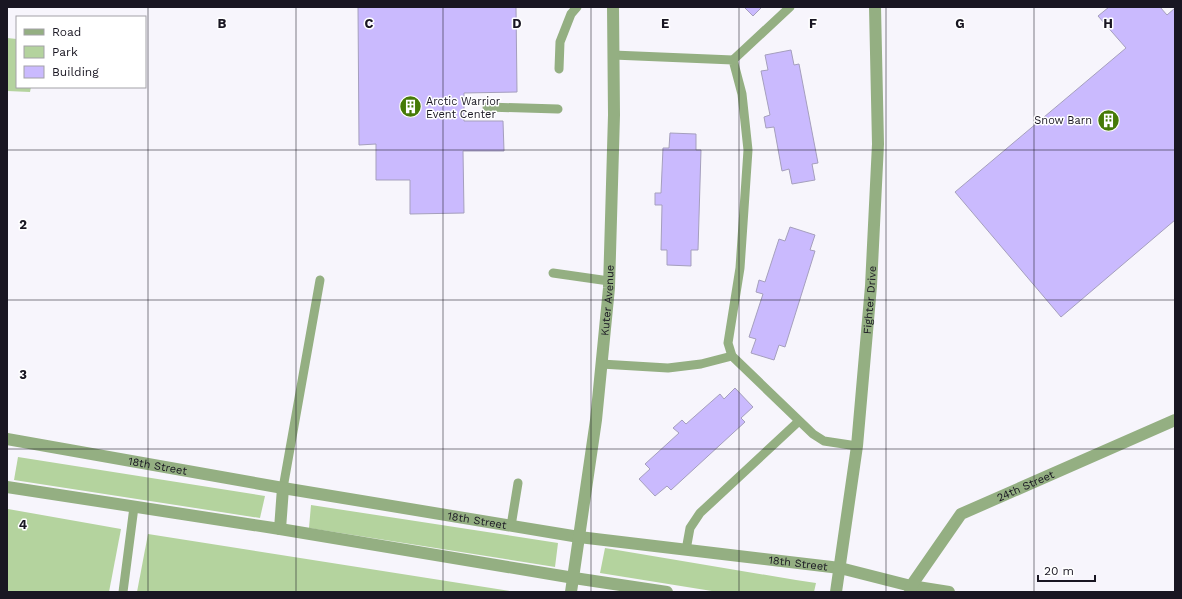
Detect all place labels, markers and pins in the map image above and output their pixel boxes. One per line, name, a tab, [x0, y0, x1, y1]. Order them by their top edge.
building icon: Arctic Warrior Event Center	[398, 94, 424, 120]
place label: Arctic Warrior Event Center	[426, 95, 501, 121]
building icon: Snow Barn	[1095, 107, 1121, 133]
place label: Snow Barn	[1034, 114, 1092, 127]

